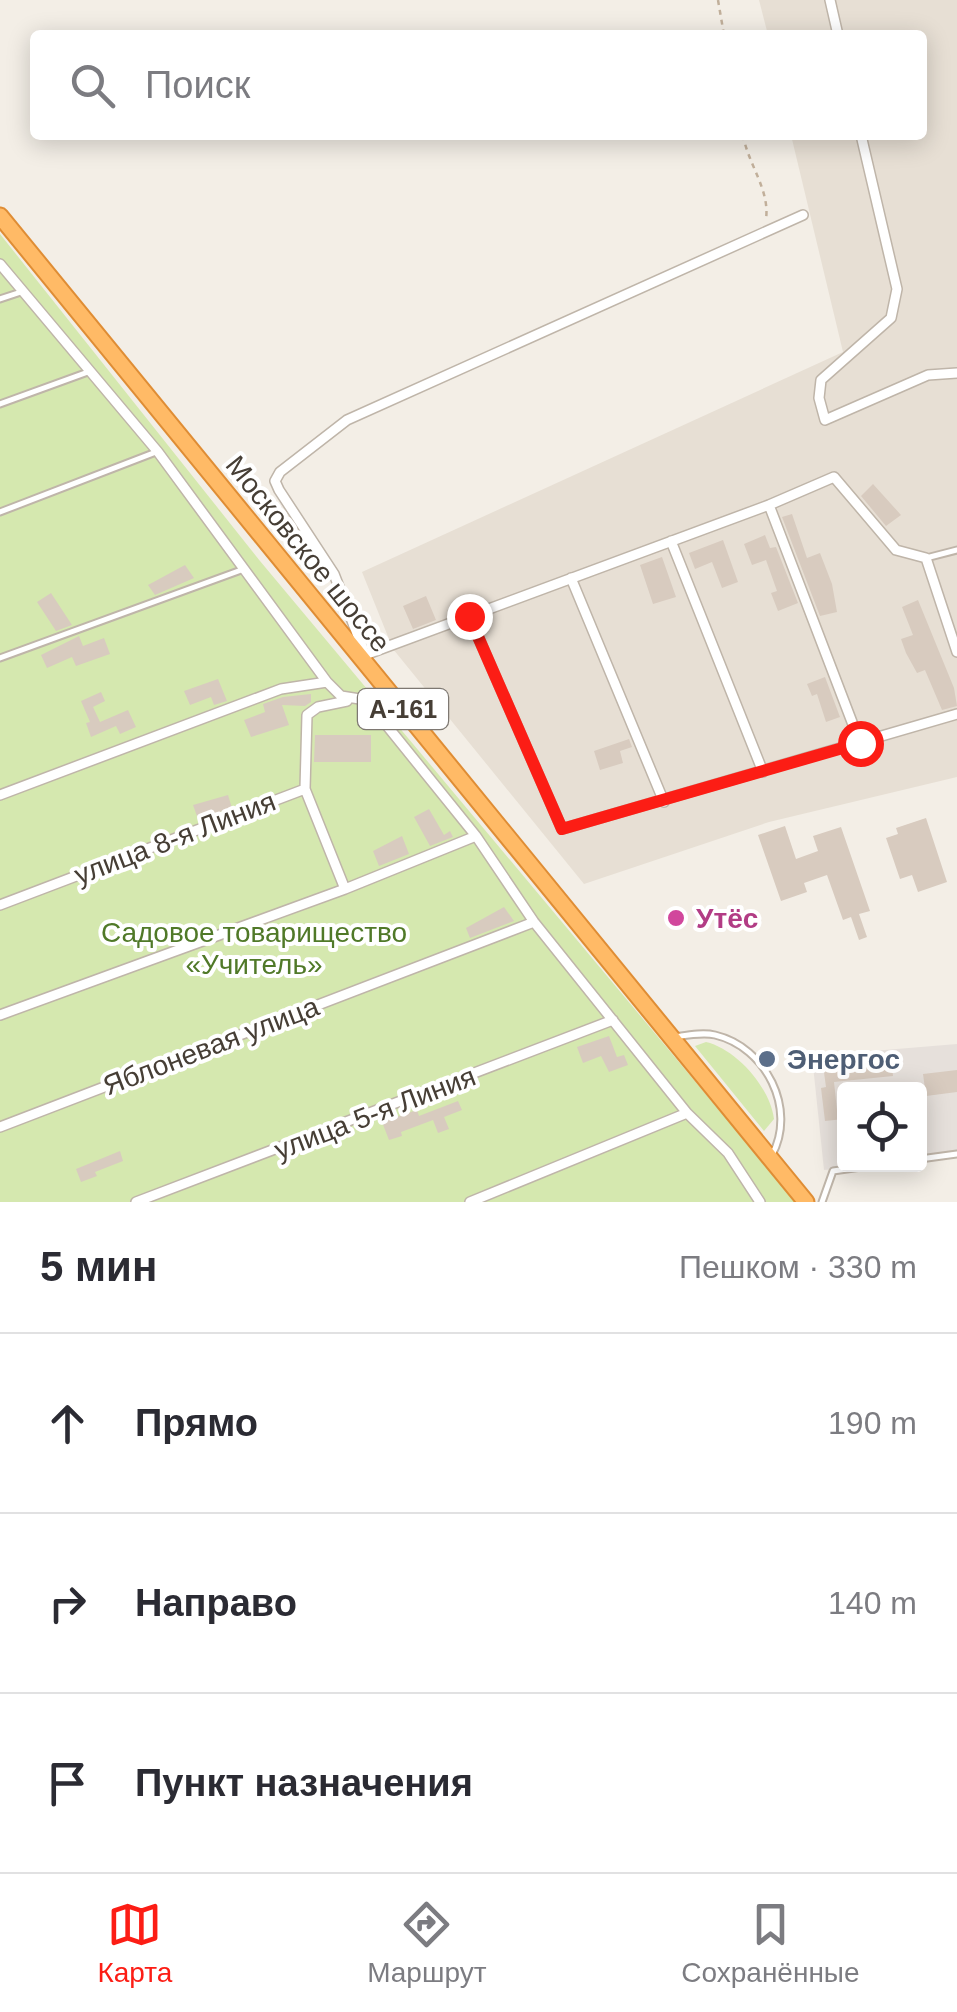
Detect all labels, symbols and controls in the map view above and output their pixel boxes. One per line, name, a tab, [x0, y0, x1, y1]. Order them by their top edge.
search box	[30, 30, 927, 140]
icon: search	[65, 58, 120, 113]
text: Поиск	[145, 64, 250, 106]
street label: Московское шоссе	[219, 450, 397, 658]
route end	[447, 594, 493, 640]
road number: А-161	[358, 689, 448, 729]
route start	[838, 721, 884, 767]
street label: улица 8-я Линия	[70, 785, 280, 891]
place label: Утёс	[696, 903, 758, 934]
marker: Утёс	[665, 907, 687, 929]
park label: Садовое товарищество «Учитель»	[101, 917, 407, 980]
street label: Яблоневая улица	[99, 990, 324, 1101]
place label: Энергос	[787, 1044, 900, 1075]
marker: Энергос	[756, 1048, 778, 1070]
street label: улица 5-я Линия	[270, 1060, 480, 1166]
map controls	[837, 1082, 927, 1172]
button: locate	[837, 1082, 927, 1172]
text: 5 мин	[40, 1243, 157, 1290]
text: Пешком · 330 m	[679, 1249, 917, 1285]
icon: ahead	[40, 1396, 95, 1451]
text: Прямо	[135, 1402, 258, 1444]
text: 190 m	[828, 1405, 917, 1441]
icon: right	[40, 1576, 95, 1631]
text: Направо	[135, 1582, 297, 1624]
text: 140 m	[828, 1585, 917, 1621]
icon: arrive	[40, 1756, 95, 1811]
text: Пункт назначения	[135, 1762, 473, 1804]
tab: Карта	[97, 1897, 172, 1989]
tab: Маршрут	[367, 1897, 486, 1989]
tab: Сохранённые	[681, 1897, 860, 1989]

